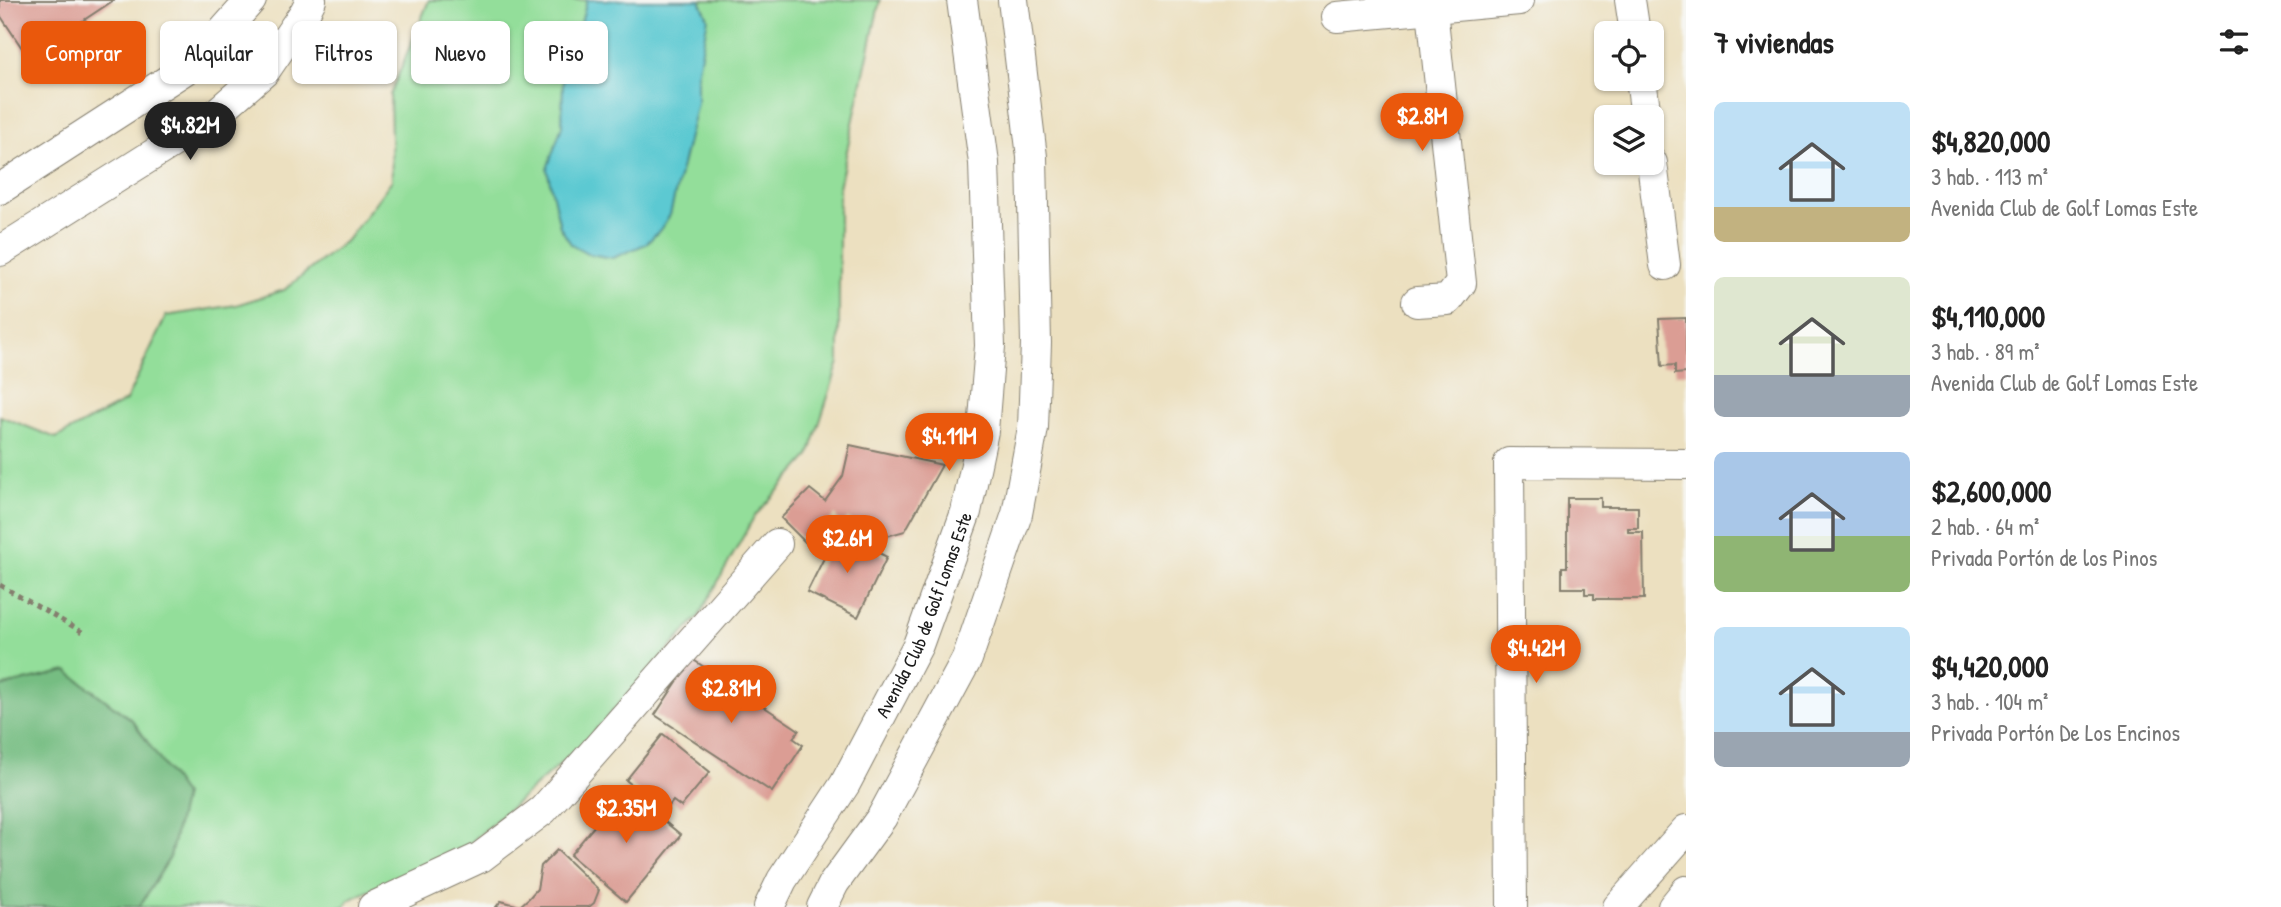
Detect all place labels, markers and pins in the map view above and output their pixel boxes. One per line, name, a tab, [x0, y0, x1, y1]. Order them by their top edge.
pin: $2.8M	[1373, 94, 1471, 153]
pin: $4.82M	[133, 102, 247, 162]
pin: $4.11M	[892, 414, 1006, 473]
pin: $2.6M	[798, 516, 896, 575]
pin: $4.42M	[1479, 626, 1593, 685]
pin: $2.81M	[674, 666, 788, 725]
pin: $2.35M	[569, 786, 683, 845]

